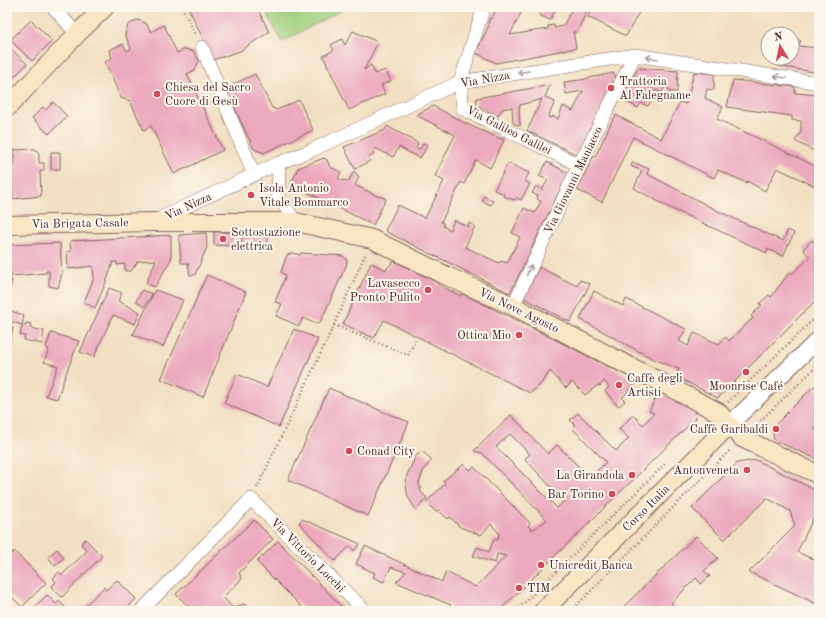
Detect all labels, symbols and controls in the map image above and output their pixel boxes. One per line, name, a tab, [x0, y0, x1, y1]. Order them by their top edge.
north arrow	[760, 26, 800, 66]
text: N	[773, 31, 784, 44]
one-way arrow	[646, 54, 659, 62]
one-way arrow	[517, 68, 530, 76]
street label: Via Nizza	[459, 70, 511, 90]
one-way arrow	[774, 73, 787, 81]
place label: Trattoria Al Falegname	[619, 76, 691, 102]
place label: Chiesa del Sacro Cuore di Gesù	[165, 82, 251, 108]
marker: Trattoria Al Falegname	[606, 83, 616, 93]
marker: Chiesa del Sacro Cuore di Gesù	[152, 89, 162, 99]
street label: Via Galileo Galilei	[464, 104, 553, 157]
street label: Via Giovanni Maniacco	[543, 125, 605, 236]
place label: Isola Antonio Vitale Bommarco	[259, 183, 349, 209]
marker: Isola Antonio Vitale Bommarco	[246, 190, 256, 200]
street label: Via Nizza	[163, 191, 214, 223]
street label: Via Brigata Casale	[31, 217, 129, 231]
place label: Sottostazione elettrica	[231, 227, 301, 253]
marker: Sottostazione elettrica	[218, 234, 228, 244]
one-way arrow	[526, 265, 533, 277]
place label: Lavasecco Pronto Pulito	[350, 278, 420, 304]
marker: Lavasecco Pronto Pulito	[423, 285, 433, 295]
street label: Via Nove Agosto	[477, 286, 561, 336]
place label: Ottica Mio	[457, 330, 511, 342]
marker: Ottica Mio	[514, 330, 524, 340]
marker: Moonrise Café	[741, 367, 751, 377]
place label: Caffè degli Artisti	[627, 373, 683, 399]
marker: Caffè degli Artisti	[614, 380, 624, 390]
place label: Moonrise Café	[709, 381, 784, 393]
place label: Caffè Garibaldi	[690, 424, 768, 436]
marker: Caffè Garibaldi	[771, 424, 781, 434]
marker: Conad City	[344, 446, 354, 456]
place label: Conad City	[357, 446, 416, 458]
place label: Antonveneta	[673, 465, 739, 477]
marker: Antonveneta	[742, 465, 752, 475]
place label: La Girandola	[556, 470, 624, 482]
marker: La Girandola	[627, 470, 637, 480]
street label: Corso Italia	[621, 483, 672, 534]
place label: Bar Torino	[547, 489, 604, 501]
marker: Bar Torino	[607, 489, 617, 499]
street label: Via Vittorio Locchi	[268, 516, 347, 595]
marker: Unicredit Banca	[536, 560, 546, 570]
place label: Unicredit Banca	[549, 560, 633, 572]
marker: TIM	[514, 583, 524, 593]
place label: TIM	[527, 583, 550, 595]

